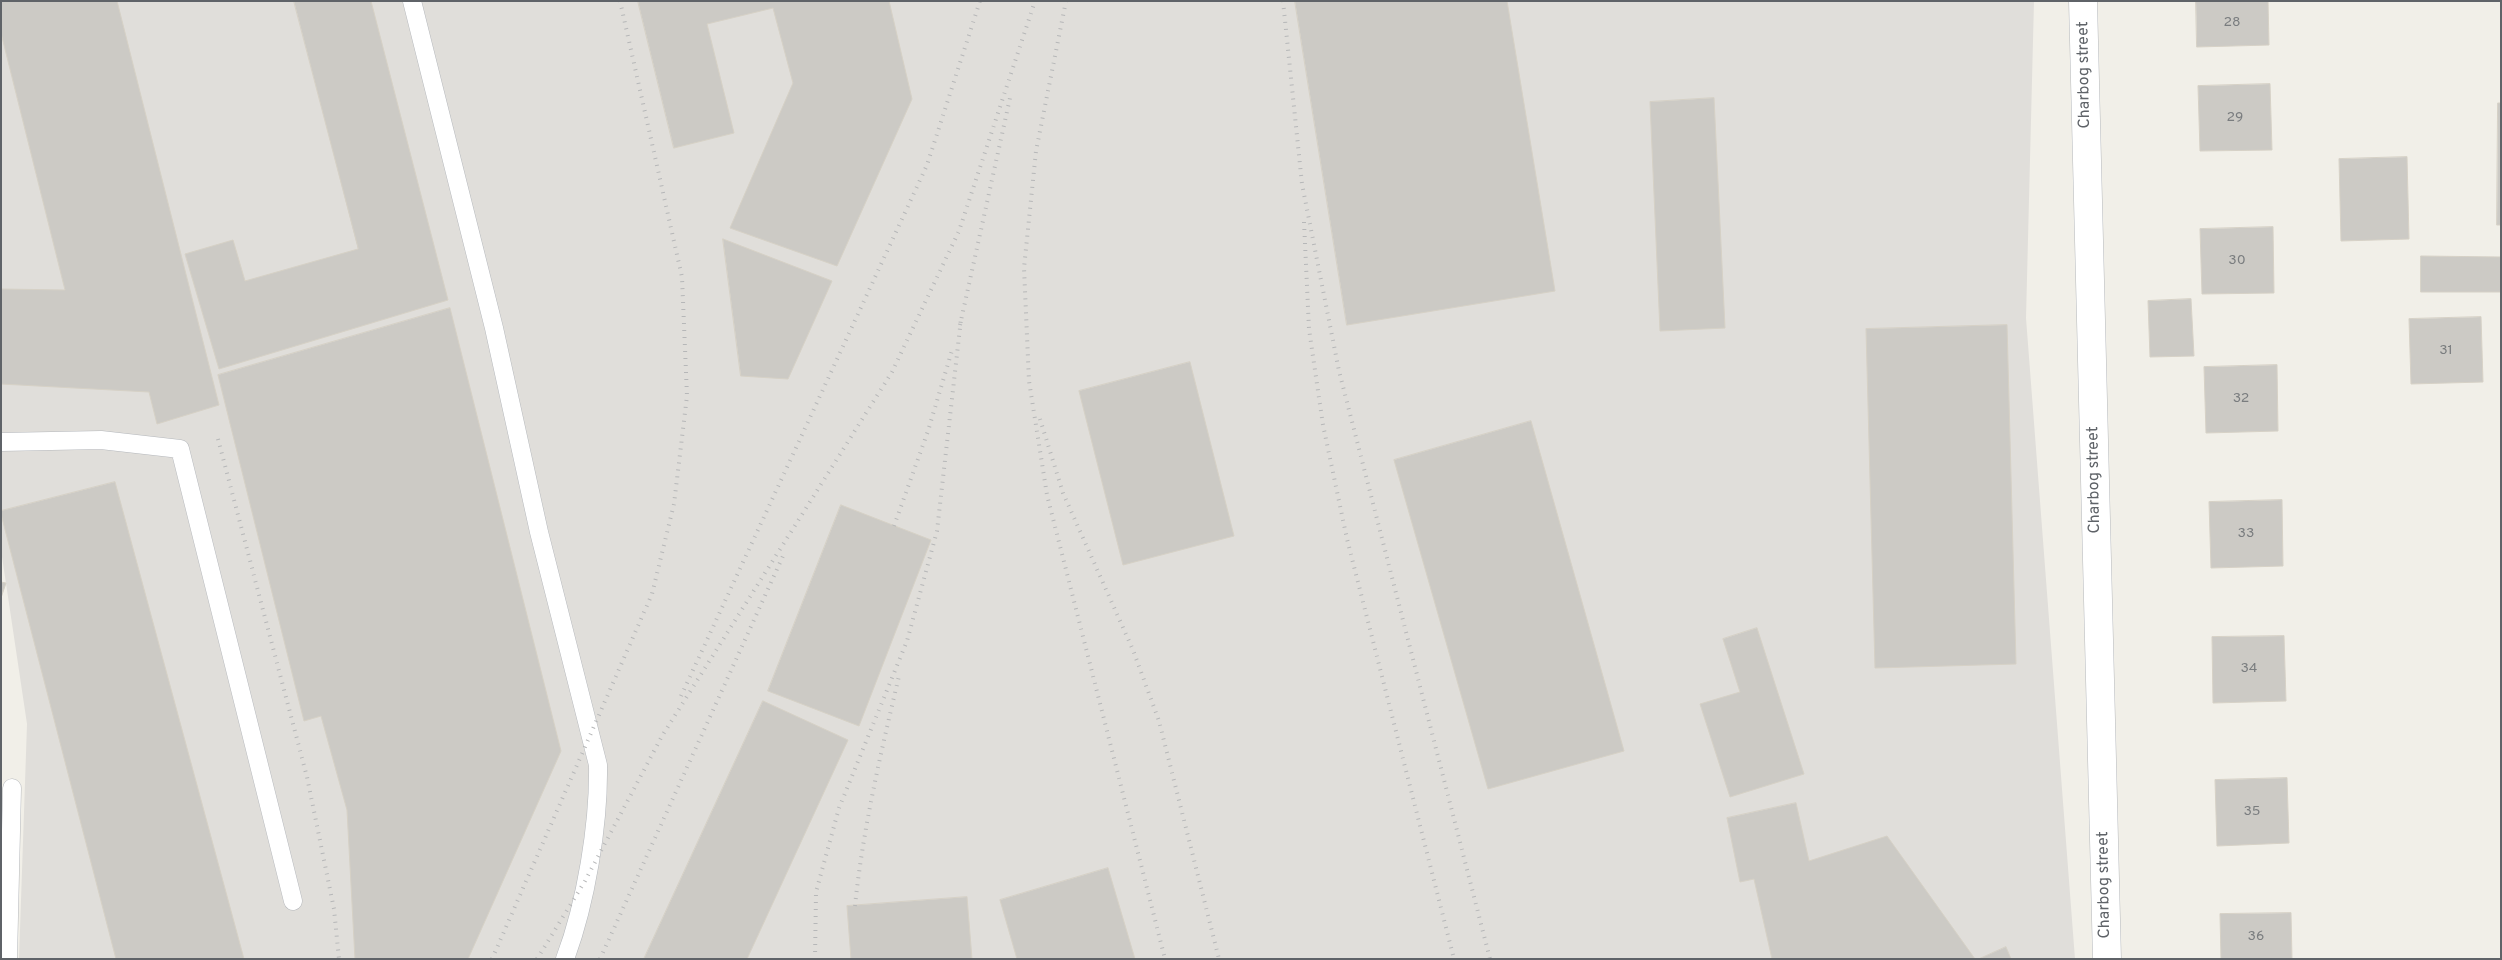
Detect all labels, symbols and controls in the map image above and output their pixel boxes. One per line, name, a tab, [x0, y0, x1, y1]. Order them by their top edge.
house number: 28	[2223, 15, 2241, 31]
street label: Charbog street	[2074, 21, 2096, 129]
house number: 29	[2227, 110, 2243, 126]
house number: 30	[2228, 253, 2246, 269]
house number: 31	[2439, 343, 2453, 359]
house number: 32	[2233, 391, 2249, 407]
street label: Charbog street	[2084, 426, 2106, 534]
house number: 33	[2238, 526, 2254, 542]
house number: 34	[2240, 661, 2258, 677]
house number: 35	[2243, 804, 2261, 820]
street label: Charbog street	[2094, 831, 2116, 939]
house number: 36	[2248, 929, 2264, 945]

